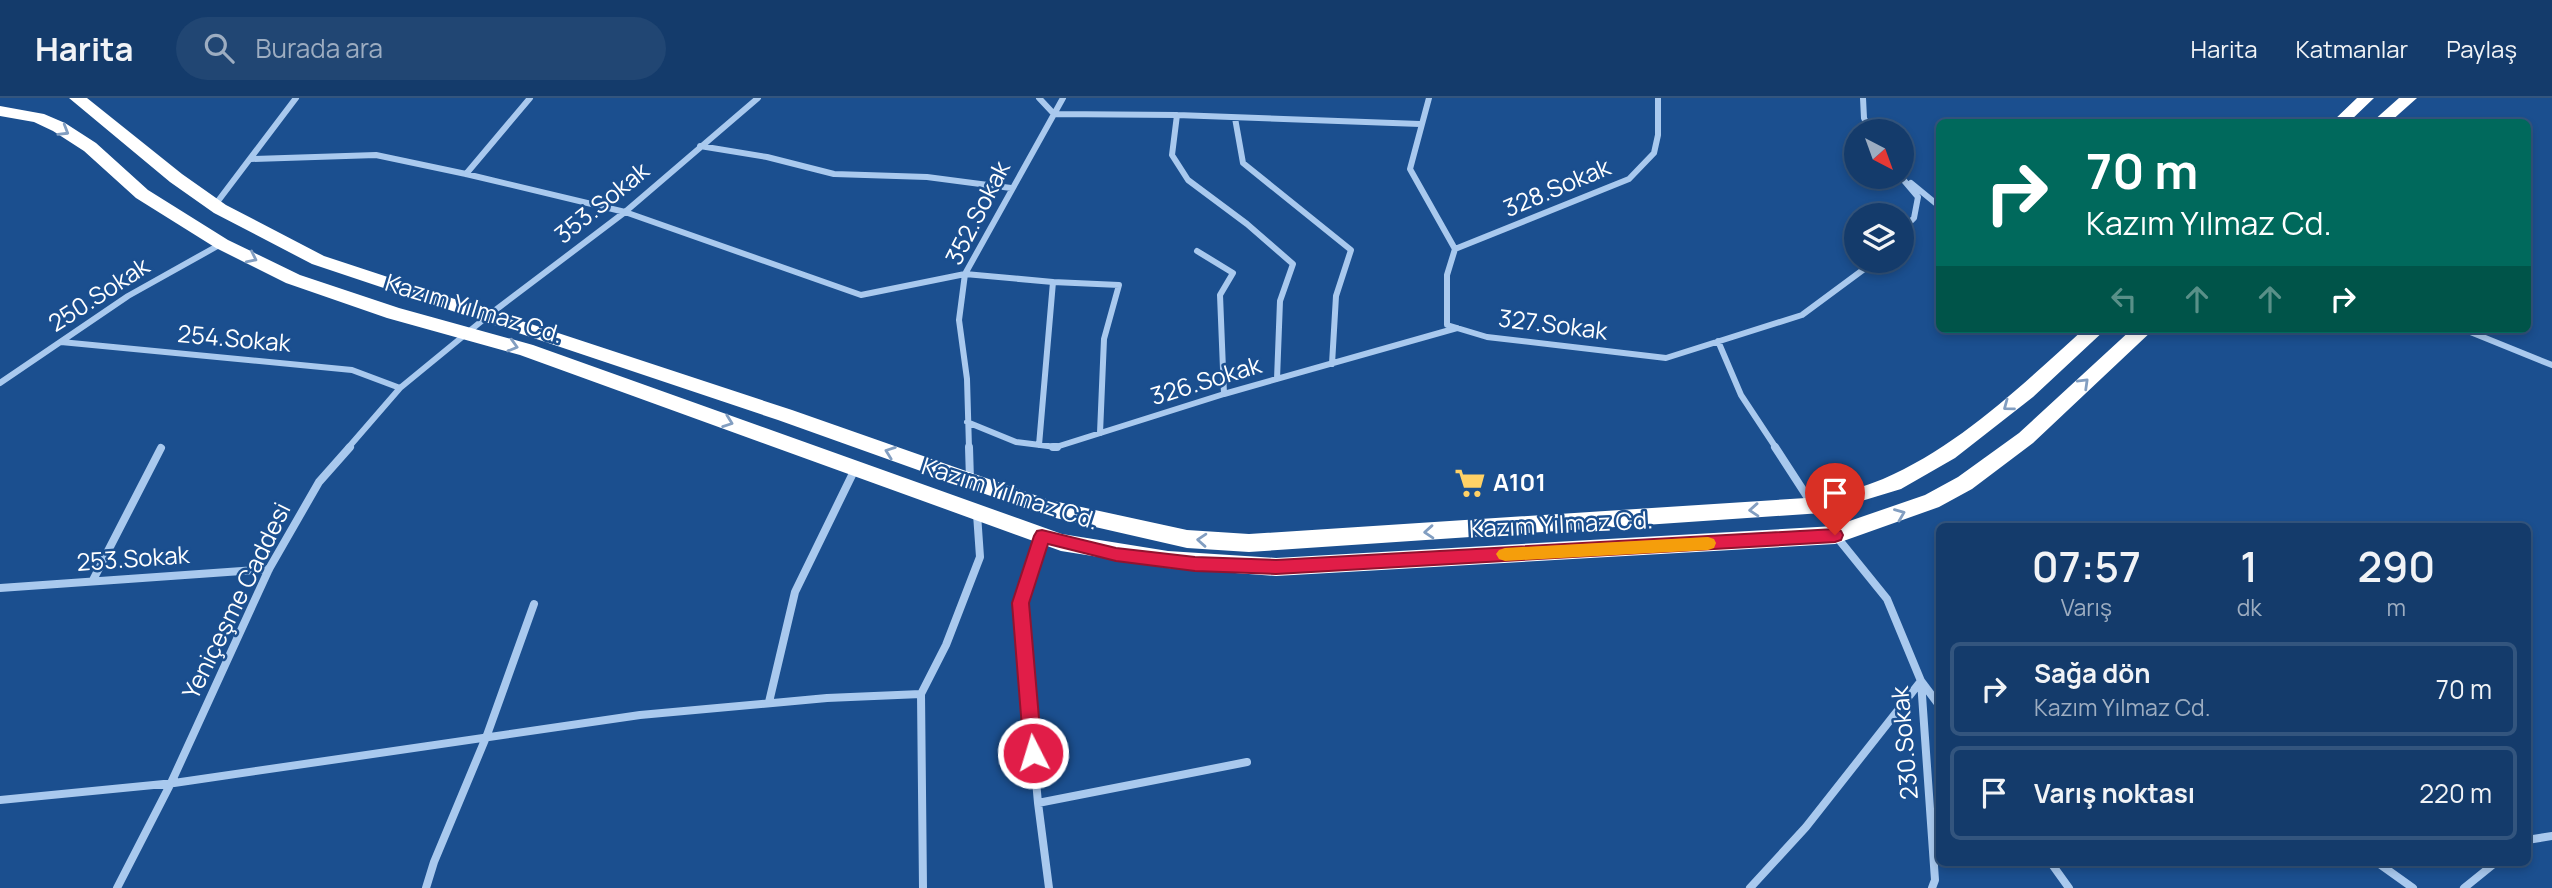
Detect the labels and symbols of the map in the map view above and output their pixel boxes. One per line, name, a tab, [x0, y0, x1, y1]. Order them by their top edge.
north arrow	[1844, 119, 1914, 189]
one-way arrow	[57, 123, 70, 136]
street label: 328.Sokak	[1498, 149, 1616, 224]
street label: 353.Sokak	[547, 153, 656, 250]
street label: 352.Sokak	[936, 154, 1017, 270]
street label: 250.Sokak	[41, 248, 156, 339]
one-way arrow	[245, 250, 257, 264]
street label: Kazım Yılmaz Cd.	[382, 265, 567, 350]
street label: 327.Sokak	[1497, 300, 1611, 347]
street label: 254.Sokak	[176, 316, 293, 359]
one-way arrow	[507, 338, 519, 352]
street label: 326.Sokak	[1146, 347, 1266, 412]
one-way arrow	[2076, 379, 2089, 392]
one-way arrow	[2003, 398, 2015, 411]
one-way arrow	[721, 414, 733, 428]
one-way arrow	[884, 446, 896, 460]
street label: Kazım Yılmaz Cd.	[918, 448, 1103, 537]
pin	[1805, 463, 1865, 535]
place label: A101	[1493, 465, 1546, 498]
supermarket icon: A101	[1453, 466, 1487, 500]
street label: Yeniçeşme Caddesi	[174, 497, 298, 704]
street label: Kazım Yılmaz Cd.	[1468, 502, 1654, 545]
one-way arrow	[1748, 502, 1759, 517]
one-way arrow	[1893, 509, 1905, 523]
one-way arrow	[1423, 524, 1434, 539]
one-way arrow	[1196, 533, 1207, 548]
street label: 253.Sokak	[75, 537, 192, 578]
street label: 230.Sokak	[1882, 684, 1925, 801]
position arrow	[996, 716, 1070, 790]

